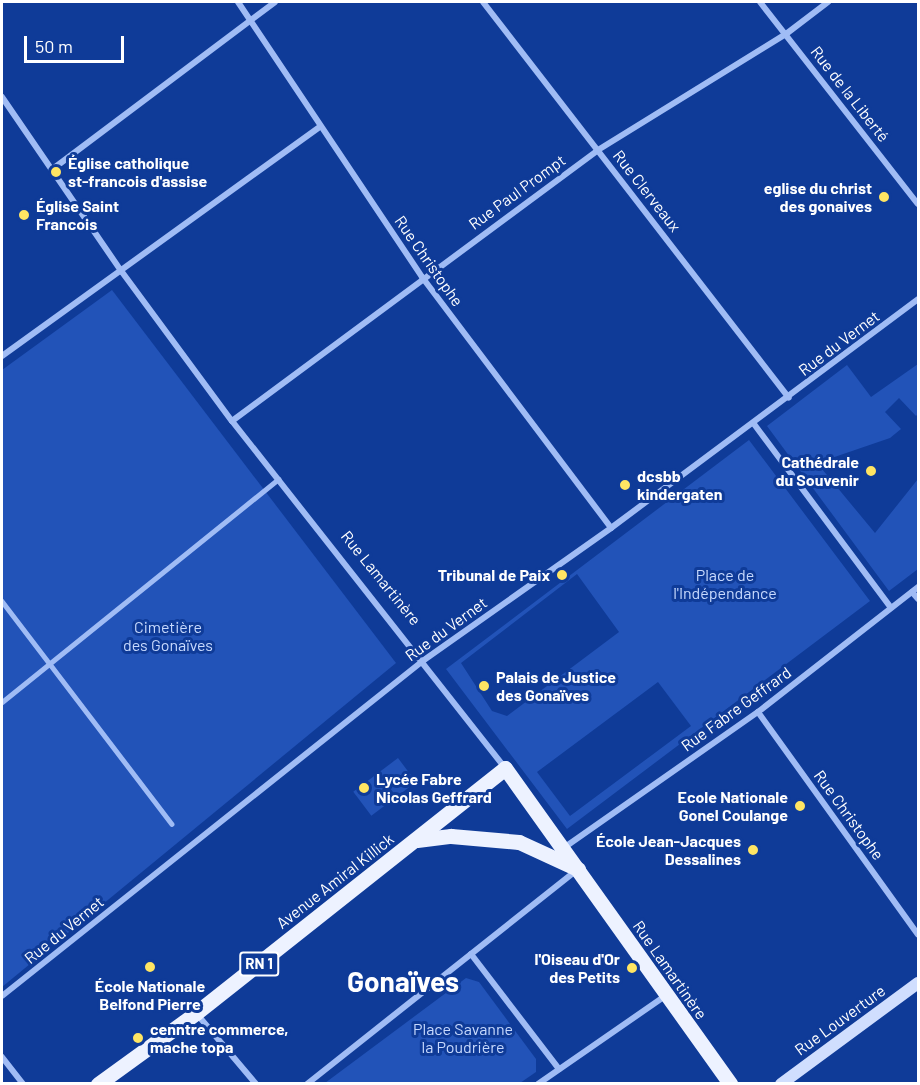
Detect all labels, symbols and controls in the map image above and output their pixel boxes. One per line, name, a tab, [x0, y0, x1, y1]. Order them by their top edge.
scale bar	[27, 24, 128, 62]
text: 50 m	[35, 35, 73, 57]
street label: Rue de la Liberté	[807, 42, 893, 146]
street label: Rue Clerveaux	[609, 146, 685, 236]
street label: Rue Paul Prompt	[465, 150, 569, 234]
place label: Église catholique st-francois d'assise	[68, 153, 207, 191]
marker: Église catholique st-francois d'assise	[49, 165, 63, 179]
place label: eglise du christ des gonaives	[764, 178, 872, 216]
marker: eglise du christ des gonaives	[877, 190, 891, 204]
place label: Église Saint Francois	[36, 196, 119, 234]
marker: Église Saint Francois	[17, 208, 31, 222]
street label: Rue Christophe	[391, 212, 467, 310]
street label: Rue du Vernet	[795, 306, 883, 380]
place label: Cathédrale du Souvenir	[775, 452, 859, 490]
marker: Cathédrale du Souvenir	[864, 464, 878, 478]
place label: dcsbb kindergaten	[637, 466, 722, 504]
marker: dcsbb kindergaten	[618, 478, 632, 492]
street label: Rue Lamartinère	[337, 527, 425, 629]
place label: Tribunal de Paix	[438, 565, 550, 585]
park label: Place de l'Indépendance	[673, 565, 777, 603]
marker: Tribunal de Paix	[555, 568, 569, 582]
street label: Rue du Vernet	[401, 593, 491, 665]
park label: Cimetière des Gonaïves	[123, 617, 213, 655]
street label: Rue Fabre Geffrard	[677, 663, 795, 755]
place label: Palais de Justice des Gonaïves	[496, 667, 616, 705]
marker: Palais de Justice des Gonaïves	[477, 679, 491, 693]
street label: Rue Christophe	[810, 766, 888, 864]
place label: Lycée Fabre Nicolas Geffrard	[376, 769, 492, 807]
marker: Lycée Fabre Nicolas Geffrard	[357, 781, 371, 795]
place label: Ecole Nationale Gonel Coulange	[678, 787, 788, 825]
marker: Ecole Nationale Gonel Coulange	[793, 799, 807, 813]
street label: Avenue Amiral Killick	[273, 829, 397, 933]
place label: École Jean-Jacques Dessalines	[596, 831, 741, 869]
marker: École Jean-Jacques Dessalines	[746, 843, 760, 857]
street label: Rue du Vernet	[21, 892, 107, 968]
street label: Rue Lamartinère	[629, 917, 711, 1023]
place label: l'Oiseau d'Or des Petits	[535, 949, 620, 987]
road number: RN 1	[238, 952, 280, 976]
marker: École Nationale Belfond Pierre	[143, 960, 157, 974]
marker: l'Oiseau d'Or des Petits	[625, 961, 639, 975]
district label: Gonaïves	[347, 964, 459, 998]
place label: École Nationale Belfond Pierre	[95, 976, 205, 1014]
street label: Rue Louverture	[791, 981, 889, 1059]
place label: cenntre commerce, mache topa	[150, 1019, 289, 1057]
park label: Place Savanne la Poudrière	[413, 1019, 513, 1057]
marker: cenntre commerce, mache topa	[131, 1031, 145, 1045]

